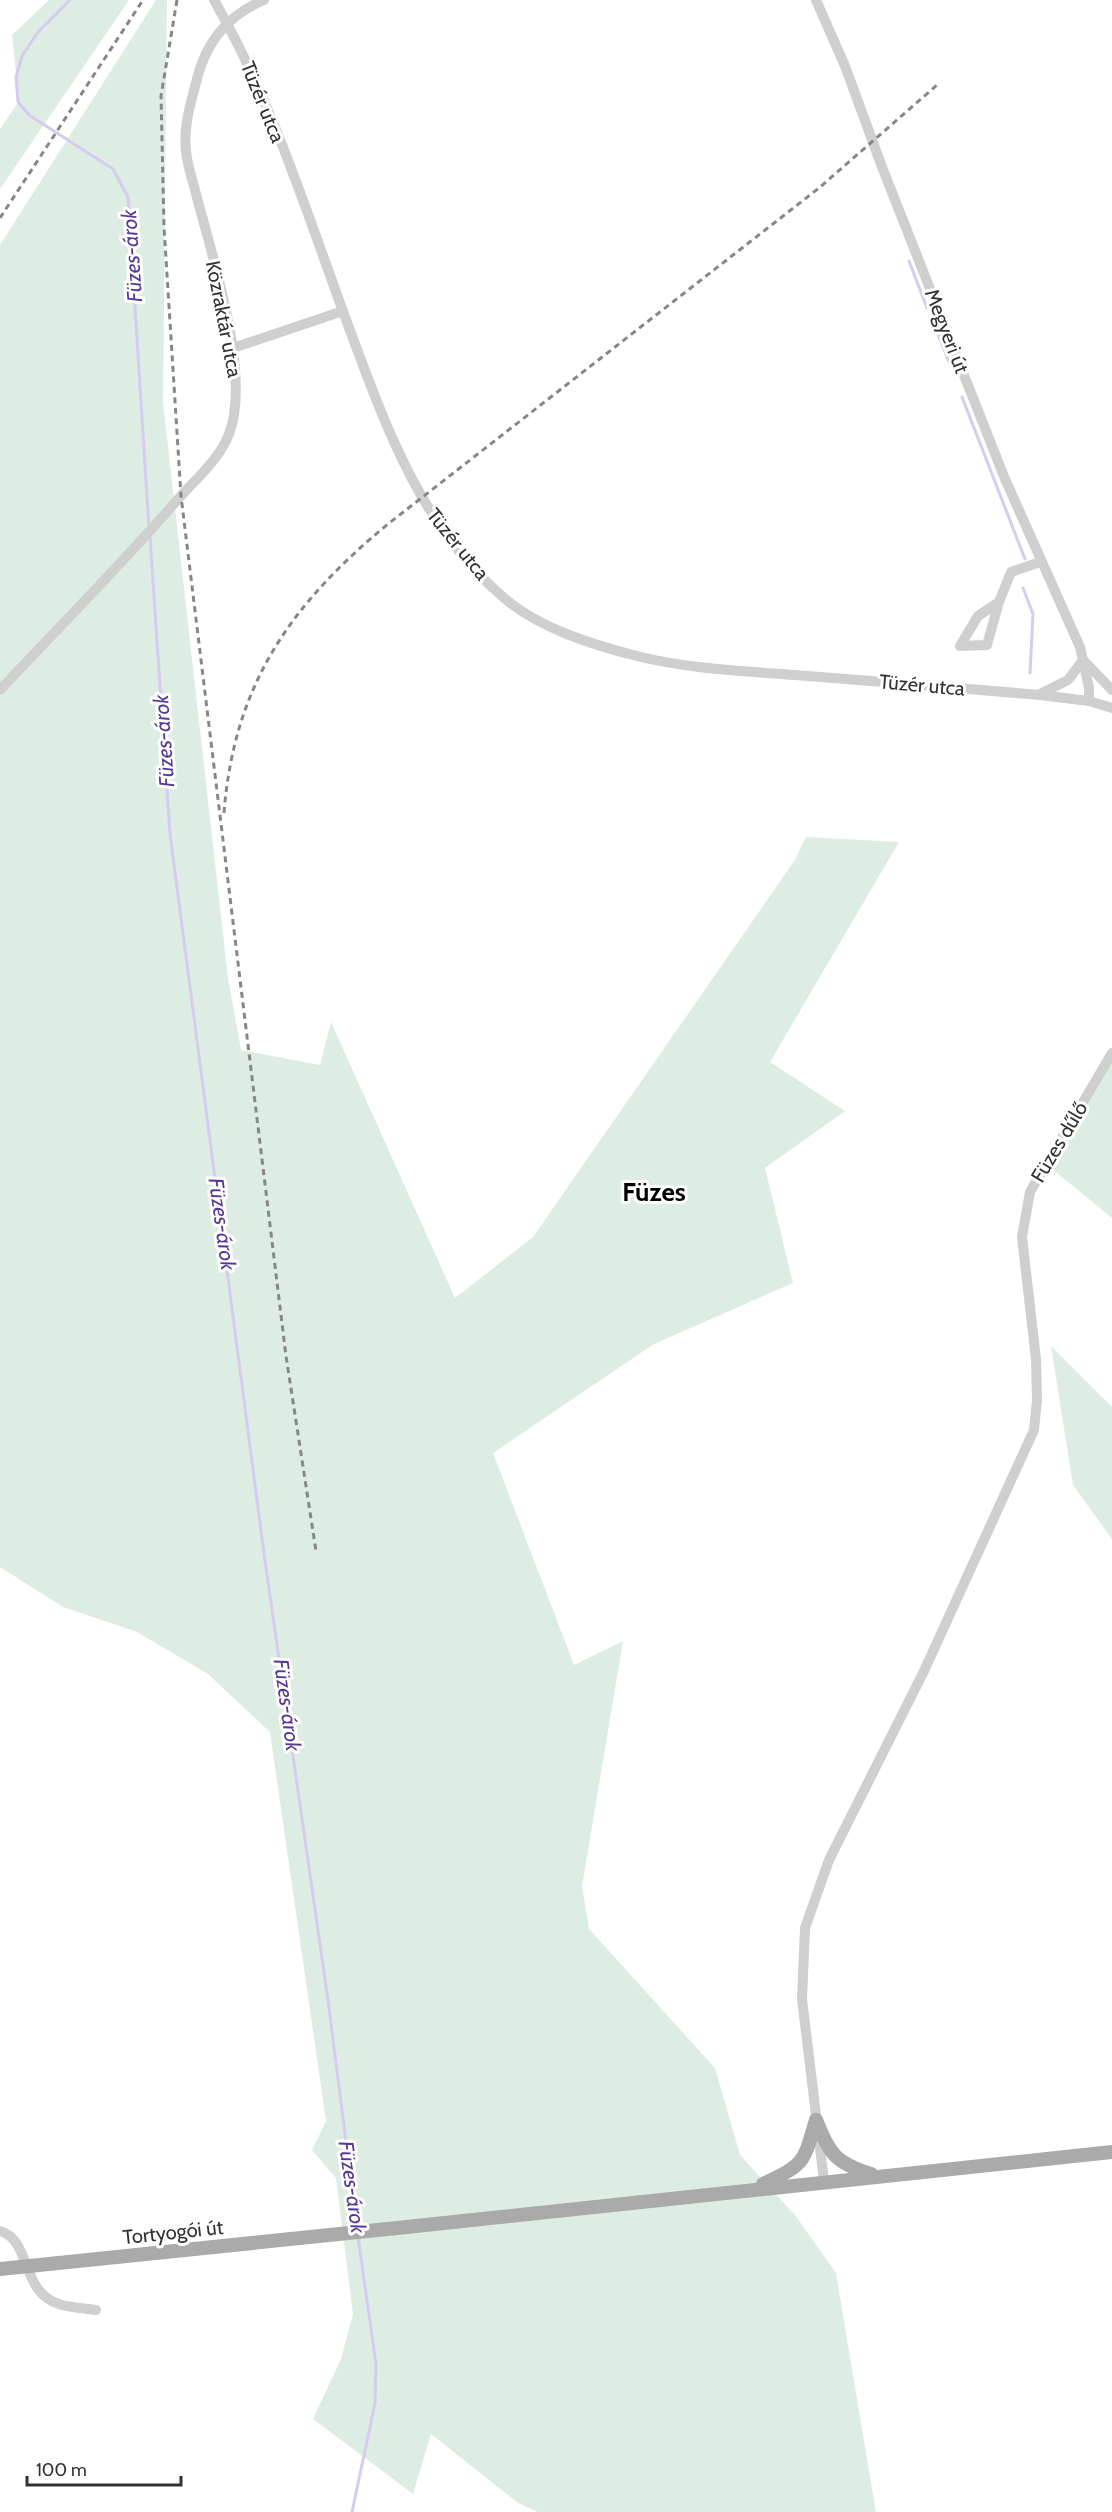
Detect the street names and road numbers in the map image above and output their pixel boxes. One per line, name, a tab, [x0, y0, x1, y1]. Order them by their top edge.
street label: Tüzér utca	[236, 58, 290, 146]
street label: Közraktár utca	[201, 259, 247, 380]
street label: Megyeri út	[920, 285, 974, 377]
street label: Tüzér utca	[422, 503, 494, 585]
street label: Tüzér utca	[878, 669, 966, 701]
street label: Füzes dűlő	[1026, 1097, 1092, 1187]
street label: Tortyogói út	[122, 2215, 225, 2249]

